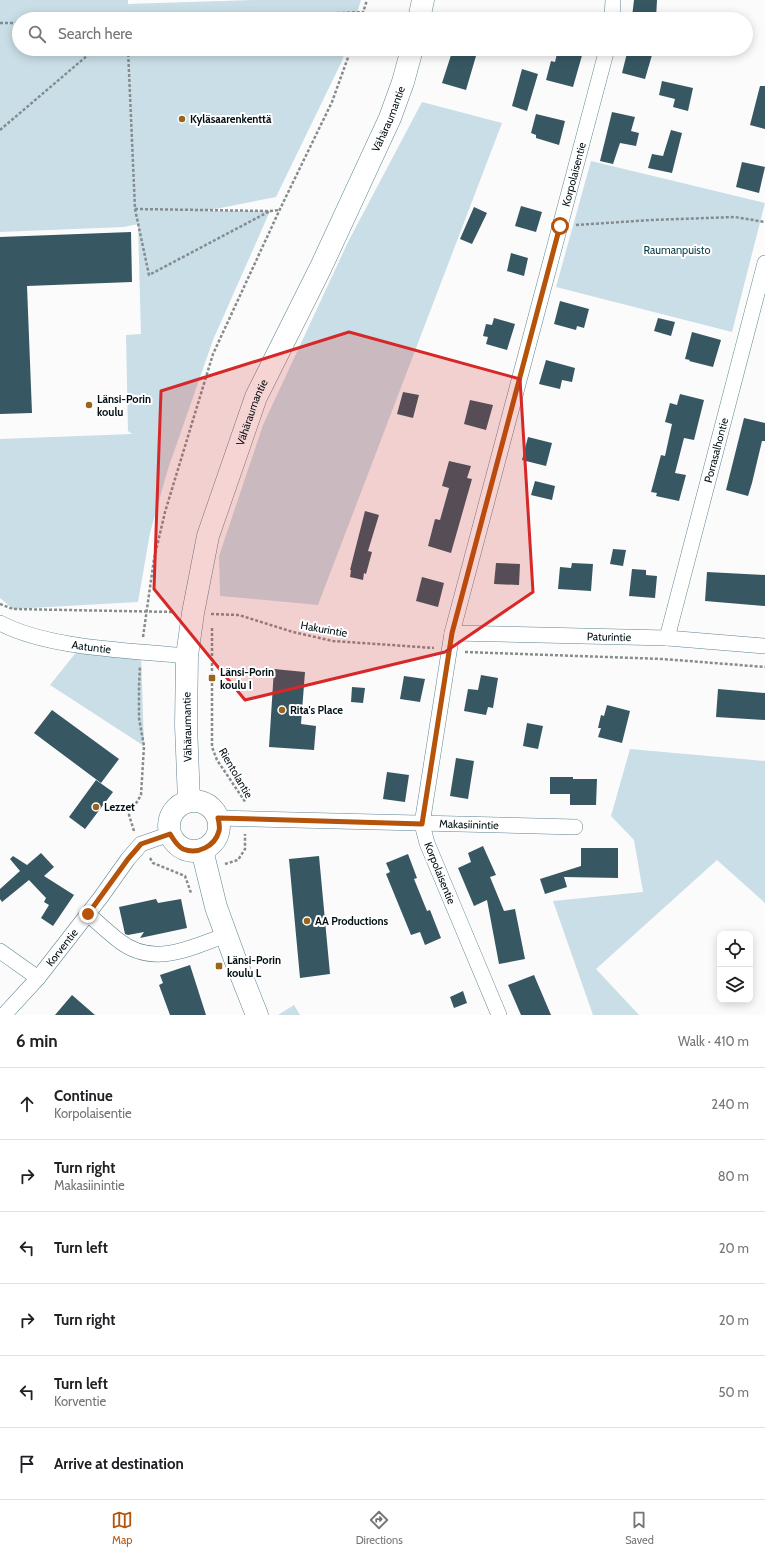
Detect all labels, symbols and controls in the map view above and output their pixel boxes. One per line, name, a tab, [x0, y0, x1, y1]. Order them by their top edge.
search box	[12, 12, 753, 56]
icon: search	[26, 23, 48, 45]
text: Search here	[58, 25, 133, 43]
street label: Vähäraumantie	[368, 84, 408, 154]
place label: Kyläsaarenkenttä	[190, 112, 272, 126]
marker: Kyläsaarenkenttä	[177, 114, 187, 124]
street label: Korpolaisentie	[559, 140, 589, 208]
route start	[551, 217, 569, 235]
park label: Raumanpuisto	[643, 243, 711, 257]
street label: Vähäraumantie	[233, 377, 271, 447]
place label: Länsi-Porin koulu	[97, 392, 151, 419]
marker: Länsi-Porin koulu	[84, 400, 94, 410]
street label: Porrasalhontie	[701, 416, 731, 484]
street label: Hakurintie	[300, 618, 349, 640]
street label: Paturintie	[587, 629, 632, 644]
street label: Aatuntie	[71, 637, 112, 656]
place label: Länsi-Porin koulu I	[220, 665, 274, 692]
marker: Länsi-Porin koulu I	[207, 673, 217, 683]
street label: Vähäraumantie	[179, 692, 195, 762]
place label: Rita's Place	[290, 703, 343, 717]
marker: Rita's Place	[277, 705, 287, 715]
street label: Rientolantie	[216, 745, 256, 801]
place label: Lezzet	[104, 800, 135, 814]
marker: Lezzet	[91, 802, 101, 812]
street label: Makasiinintie	[439, 817, 499, 832]
street label: Korpolaisentie	[421, 840, 459, 906]
route end	[79, 905, 97, 923]
place label: AA Productions	[315, 914, 389, 928]
marker: AA Productions	[302, 916, 312, 926]
street label: Korventie	[43, 925, 81, 969]
map controls	[717, 931, 753, 1003]
button: locate	[717, 931, 753, 967]
place label: Länsi-Porin koulu L	[227, 953, 281, 980]
marker: Länsi-Porin koulu L	[214, 961, 224, 971]
button: layers	[717, 967, 753, 1003]
text: 6 min	[16, 1031, 58, 1051]
text: Walk · 410 m	[678, 1033, 749, 1049]
text: Continue	[54, 1087, 113, 1105]
icon: ahead	[16, 1093, 38, 1115]
text: 240 m	[711, 1096, 749, 1112]
text: Korpolaisentie	[54, 1105, 132, 1121]
text: Turn right	[54, 1159, 115, 1177]
icon: right	[16, 1165, 38, 1187]
text: 80 m	[718, 1168, 749, 1184]
text: Makasiinintie	[54, 1177, 125, 1193]
icon: left	[16, 1237, 38, 1259]
text: Turn left	[54, 1239, 108, 1257]
text: 20 m	[719, 1240, 749, 1256]
icon: right	[16, 1309, 38, 1331]
text: Turn right	[54, 1311, 115, 1329]
text: 20 m	[719, 1312, 749, 1328]
text: Turn left	[54, 1375, 108, 1393]
icon: left	[16, 1381, 38, 1403]
text: 50 m	[719, 1384, 749, 1400]
text: Korventie	[54, 1393, 106, 1409]
icon: arrive	[16, 1453, 38, 1475]
text: Arrive at destination	[54, 1455, 184, 1473]
tab: Map	[111, 1509, 133, 1547]
tab: Directions	[356, 1509, 403, 1547]
tab: Saved	[625, 1509, 654, 1547]

